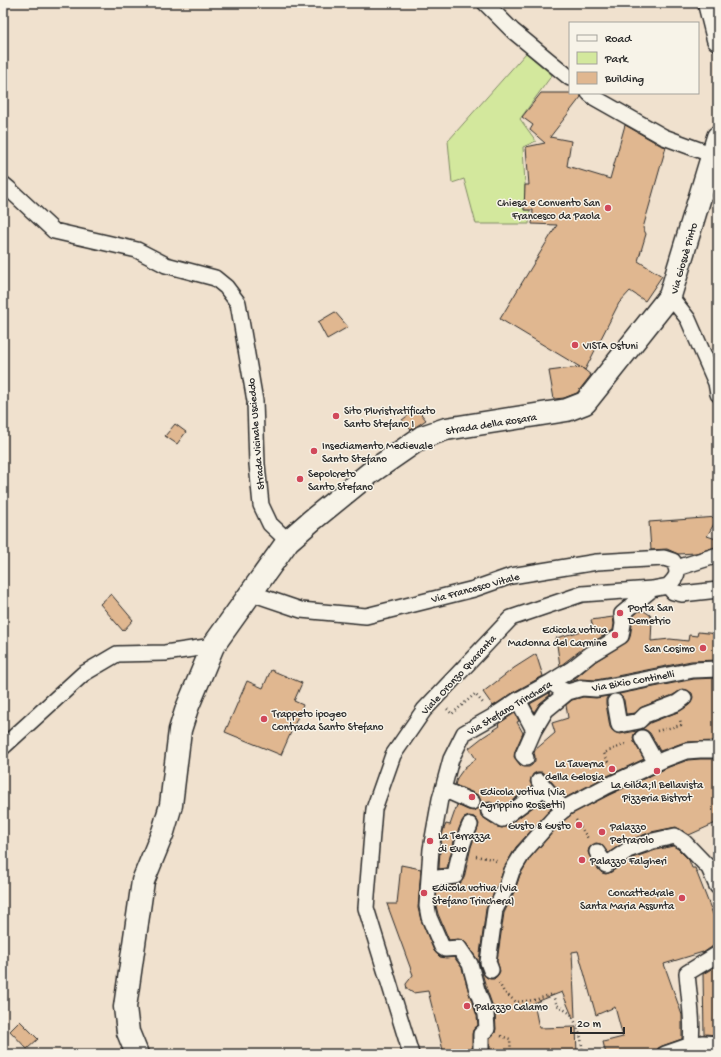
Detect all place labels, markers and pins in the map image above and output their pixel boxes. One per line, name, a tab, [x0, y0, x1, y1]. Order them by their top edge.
place label: Chiesa e Convento San Francesco da Paola	[497, 198, 601, 223]
marker: Chiesa e Convento San Francesco da Paola	[603, 203, 613, 213]
marker: VISTA Ostuni	[570, 340, 580, 350]
place label: VISTA Ostuni	[582, 341, 638, 353]
place label: Sito Pluristratificato Santo Stefano I	[344, 405, 436, 431]
marker: Sito Pluristratificato Santo Stefano I	[331, 411, 341, 421]
place label: Insediamento Medievale Santo Stefano	[322, 441, 433, 466]
marker: Insediamento Medievale Santo Stefano	[309, 446, 319, 456]
place label: Sepolcreto Santo Stefano	[308, 469, 373, 494]
marker: Sepolcreto Santo Stefano	[295, 474, 305, 484]
place label: Porta San Demetrio	[627, 603, 674, 628]
marker: Porta San Demetrio	[615, 608, 625, 618]
place label: Edicola votiva Madonna del Carmine	[508, 625, 608, 650]
marker: Edicola votiva Madonna del Carmine	[610, 630, 620, 640]
marker: San Cosimo	[698, 643, 708, 653]
place label: San Cosimo	[644, 644, 695, 656]
place label: Trappeto ipogeo Contrada Santo Stefano	[271, 709, 384, 734]
marker: Trappeto ipogeo Contrada Santo Stefano	[259, 714, 269, 724]
place label: La Taverna della Gelosia	[545, 759, 605, 784]
marker: La Taverna della Gelosia	[607, 764, 617, 774]
marker: La Gilda;Il Bellavista Pizzeria Bistrot	[652, 766, 662, 776]
place label: La Gilda;Il Bellavista Pizzeria Bistrot	[611, 780, 704, 805]
place label: Edicola votiva (Via Agrippino Rossetti)	[480, 787, 566, 812]
marker: Edicola votiva (Via Agrippino Rossetti)	[467, 792, 477, 802]
marker: Gusto & Gusto	[574, 820, 584, 830]
place label: Gusto & Gusto	[508, 821, 571, 833]
place label: Palazzo Petrarolo	[609, 822, 654, 847]
marker: Palazzo Petrarolo	[597, 827, 607, 837]
place label: La Terrazza di Evo	[438, 831, 491, 856]
marker: La Terrazza di Evo	[425, 836, 435, 846]
marker: Palazzo Falgheri	[577, 855, 587, 865]
place label: Palazzo Falgheri	[589, 856, 667, 868]
place label: Edicola votiva (Via Stefano Trinchera)	[432, 883, 518, 908]
marker: Edicola votiva (Via Stefano Trinchera)	[419, 888, 429, 898]
place label: Concattedrale Santa Maria Assunta	[580, 888, 675, 913]
marker: Concattedrale Santa Maria Assunta	[677, 893, 687, 903]
marker: Palazzo Calamo	[462, 1001, 472, 1011]
place label: Palazzo Calamo	[474, 1002, 548, 1014]

